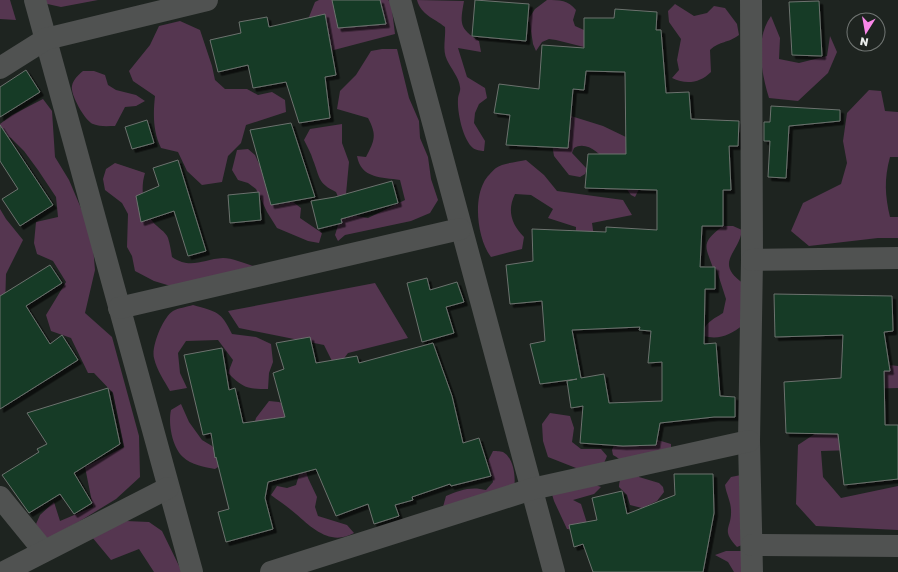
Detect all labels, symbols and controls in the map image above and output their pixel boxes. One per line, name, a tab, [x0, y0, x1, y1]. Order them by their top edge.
north arrow	[846, 12, 886, 52]
text: N	[859, 35, 869, 49]

